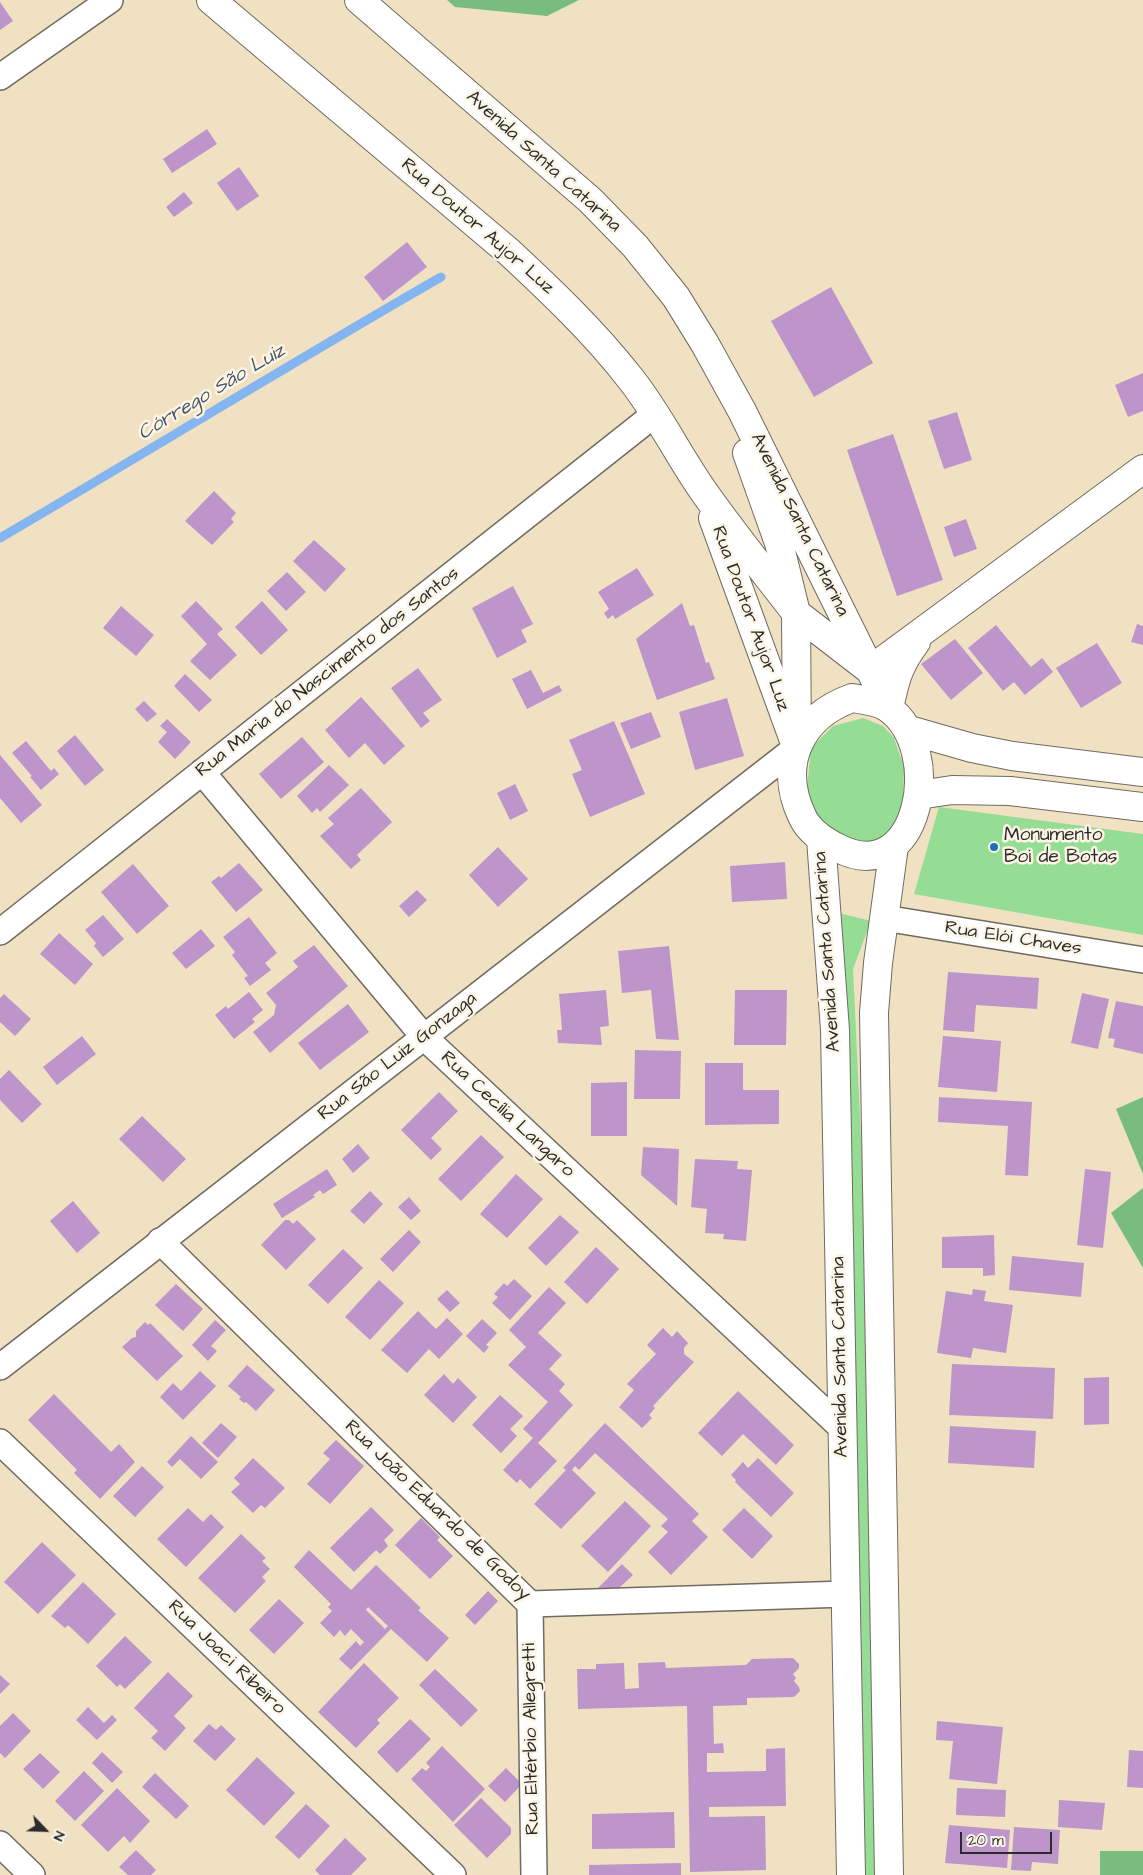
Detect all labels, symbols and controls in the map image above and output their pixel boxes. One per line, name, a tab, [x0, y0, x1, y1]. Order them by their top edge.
street label: Avenida Santa Catarina	[461, 86, 625, 238]
street label: Rua Doutor Aujor Luz	[396, 154, 558, 300]
water label: Córrego São Luiz	[134, 340, 290, 446]
street label: Avenida Santa Catarina	[745, 430, 853, 620]
street label: Rua Doutor Aujor Luz	[706, 523, 794, 715]
street label: Rua Maria do Nascimento dos Santos	[192, 563, 464, 783]
place label: Monumento Boi de Botas	[1004, 825, 1117, 869]
marker: Monumento Boi de Botas	[988, 841, 1000, 853]
street label: Avenida Santa Catarina	[810, 851, 846, 1053]
street label: Rua Elói Chaves	[943, 917, 1083, 961]
street label: Rua São Luiz Gonzaga	[314, 988, 482, 1126]
street label: Rua Cecília Langaro	[435, 1047, 579, 1183]
street label: Avenida Santa Catarina	[828, 1256, 854, 1458]
street label: Rua João Eduardo de Godoy	[339, 1416, 535, 1606]
street label: Rua Joaci Ribeiro	[162, 1596, 290, 1720]
street label: Rua Eltérbio Allegretti	[519, 1643, 545, 1835]
north arrow	[20, 1805, 70, 1855]
scale bar	[963, 1822, 1056, 1854]
text: N	[48, 1828, 70, 1844]
text: 20 m	[968, 1830, 1004, 1851]

